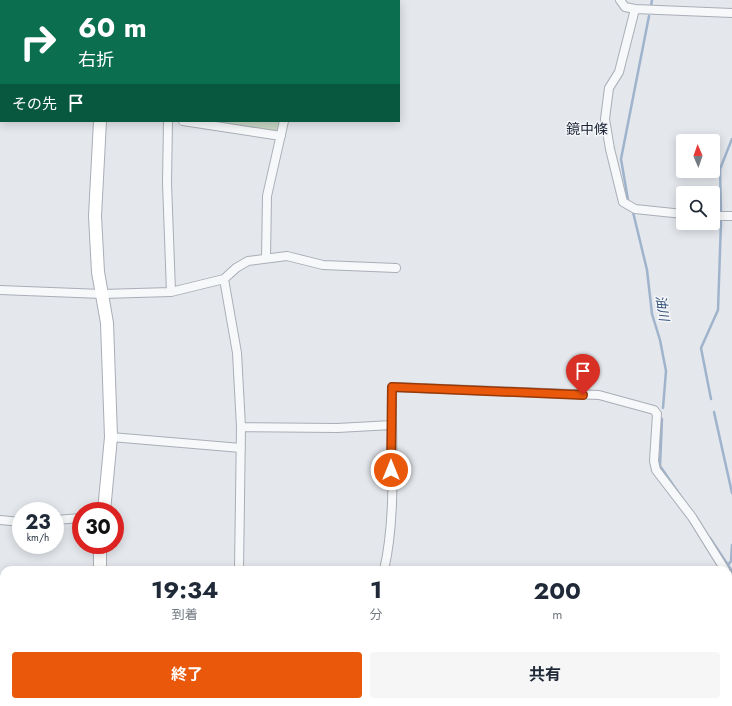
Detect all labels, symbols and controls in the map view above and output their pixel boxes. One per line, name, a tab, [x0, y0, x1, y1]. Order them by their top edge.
text: 60 m	[78, 7, 147, 48]
icon: right	[12, 16, 64, 68]
text: 右折	[78, 47, 114, 73]
icon: arrive	[65, 92, 87, 114]
text: その先	[12, 93, 57, 115]
district label: 鏡中條	[566, 119, 608, 139]
north arrow	[676, 134, 720, 178]
map controls	[676, 134, 720, 230]
button: search	[676, 186, 720, 230]
water label: 油川	[651, 294, 674, 324]
pin	[566, 354, 600, 395]
icon: arrive	[572, 360, 594, 382]
position arrow	[370, 449, 412, 491]
speed limit sign: 30	[72, 502, 124, 554]
text: 23	[25, 508, 51, 537]
text: km/h	[27, 530, 49, 545]
text: 19:34	[151, 572, 219, 607]
text: 1	[370, 572, 382, 607]
text: 200	[533, 573, 581, 608]
text: 到着	[172, 605, 198, 624]
text: 分	[370, 605, 383, 624]
text: m	[552, 605, 562, 624]
button: 終了	[12, 652, 362, 698]
button: 共有	[370, 652, 720, 698]

